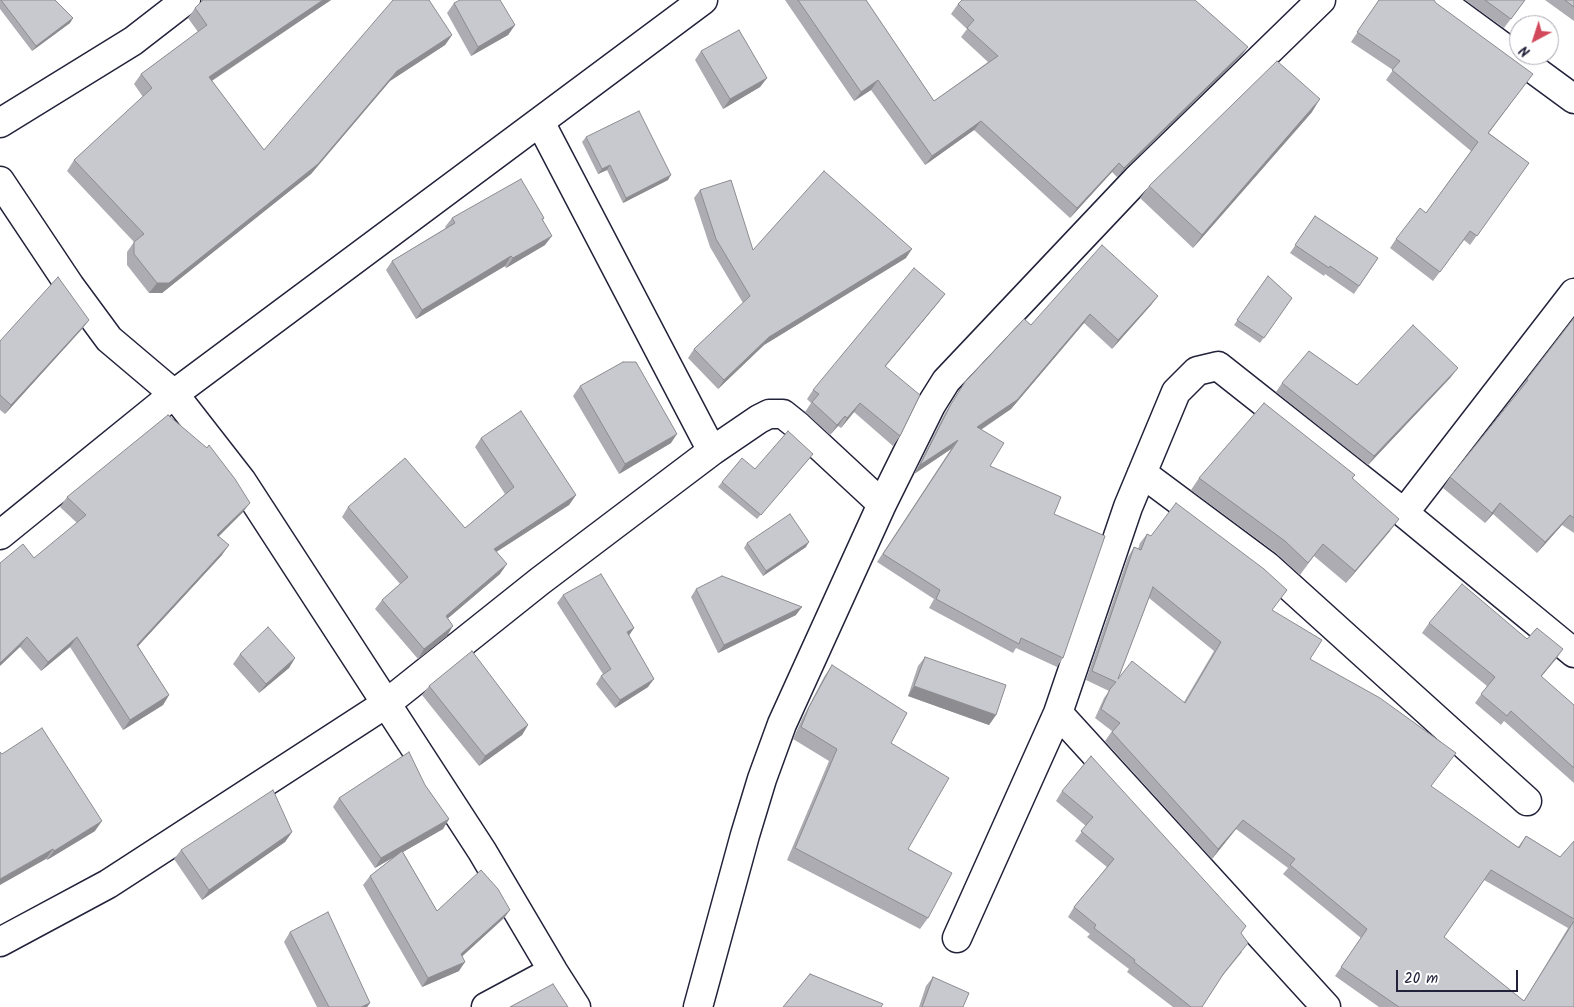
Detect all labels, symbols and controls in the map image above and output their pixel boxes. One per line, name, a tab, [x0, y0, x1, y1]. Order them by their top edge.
north arrow	[1509, 15, 1559, 65]
text: N	[1515, 39, 1535, 62]
scale bar	[1399, 960, 1522, 992]
text: 20 m	[1404, 967, 1438, 991]

